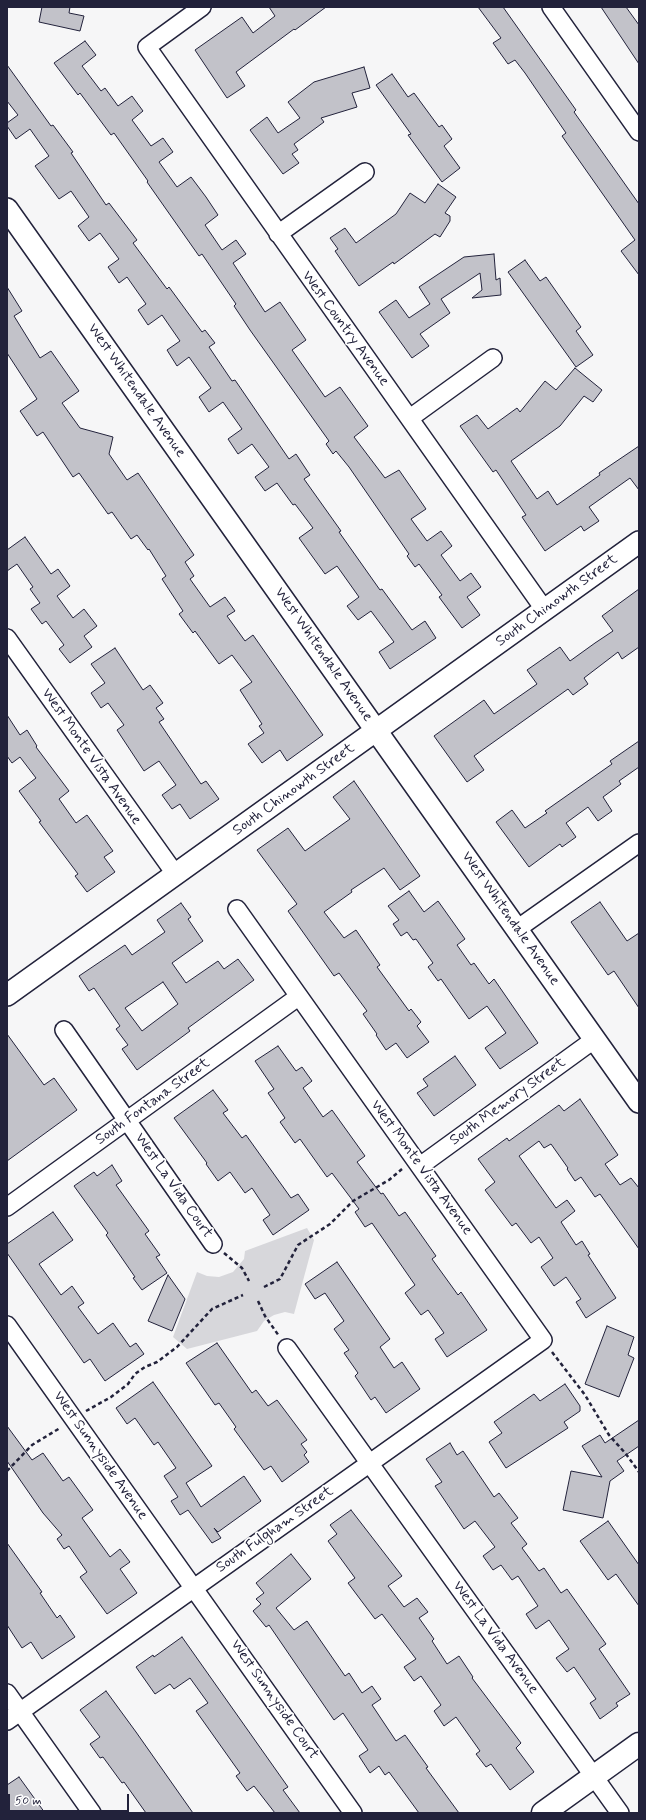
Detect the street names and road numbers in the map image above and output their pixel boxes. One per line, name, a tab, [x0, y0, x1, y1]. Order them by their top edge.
street label: West Country Avenue	[297, 268, 393, 390]
street label: West Whitendale Avenue	[83, 321, 189, 461]
street label: South Chinowth Street	[493, 551, 621, 651]
street label: West Whitendale Avenue	[270, 585, 376, 725]
street label: West Monte Vista Avenue	[37, 685, 145, 829]
street label: South Chinowth Street	[230, 740, 358, 840]
street label: West Whitendale Avenue	[457, 849, 563, 989]
street label: South Fontana Street	[92, 1054, 214, 1150]
street label: South Memory Street	[447, 1054, 569, 1150]
street label: West Monte Vista Avenue	[366, 1097, 476, 1239]
street label: West La Vida Court	[130, 1130, 216, 1242]
street label: West Sunnyside Avenue	[49, 1388, 151, 1524]
street label: South Fulgham Street	[213, 1483, 337, 1577]
street label: West La Vida Avenue	[448, 1578, 542, 1698]
street label: West Sunnyside Court	[226, 1637, 322, 1763]

